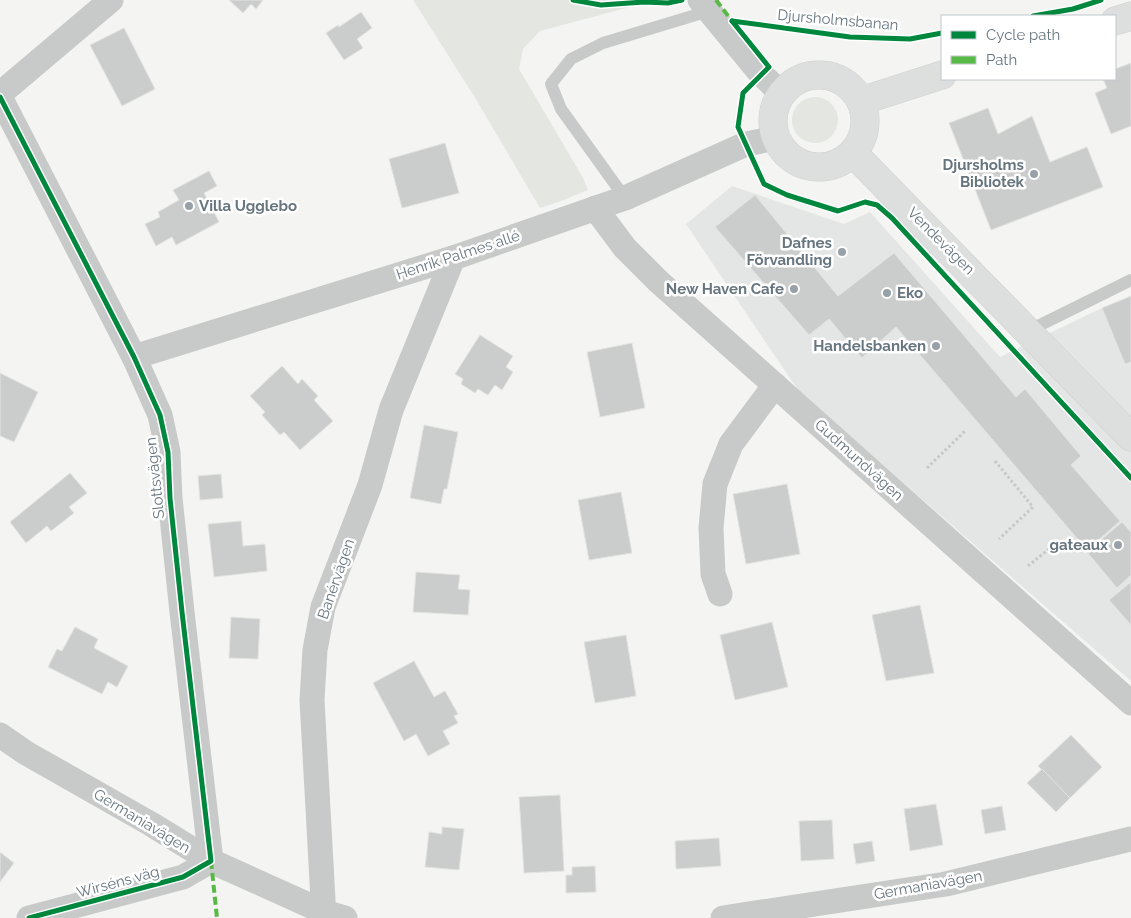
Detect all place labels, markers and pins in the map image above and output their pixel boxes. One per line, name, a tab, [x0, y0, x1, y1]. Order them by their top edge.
place label: Djursholms Bibliotek	[943, 156, 1025, 191]
marker: Djursholms Bibliotek	[1028, 168, 1040, 180]
place label: Villa Ugglebo	[199, 197, 297, 215]
marker: Villa Ugglebo	[183, 200, 195, 212]
place label: Dafnes Förvandling	[746, 234, 832, 269]
marker: Dafnes Förvandling	[836, 246, 848, 258]
place label: New Haven Cafe	[666, 280, 784, 298]
marker: New Haven Cafe	[788, 283, 800, 295]
place label: Eko	[897, 284, 923, 302]
marker: Eko	[881, 287, 893, 299]
place label: Handelsbanken	[813, 337, 926, 355]
marker: Handelsbanken	[930, 340, 942, 352]
place label: gateaux	[1049, 536, 1108, 554]
marker: gateaux	[1112, 539, 1124, 551]

